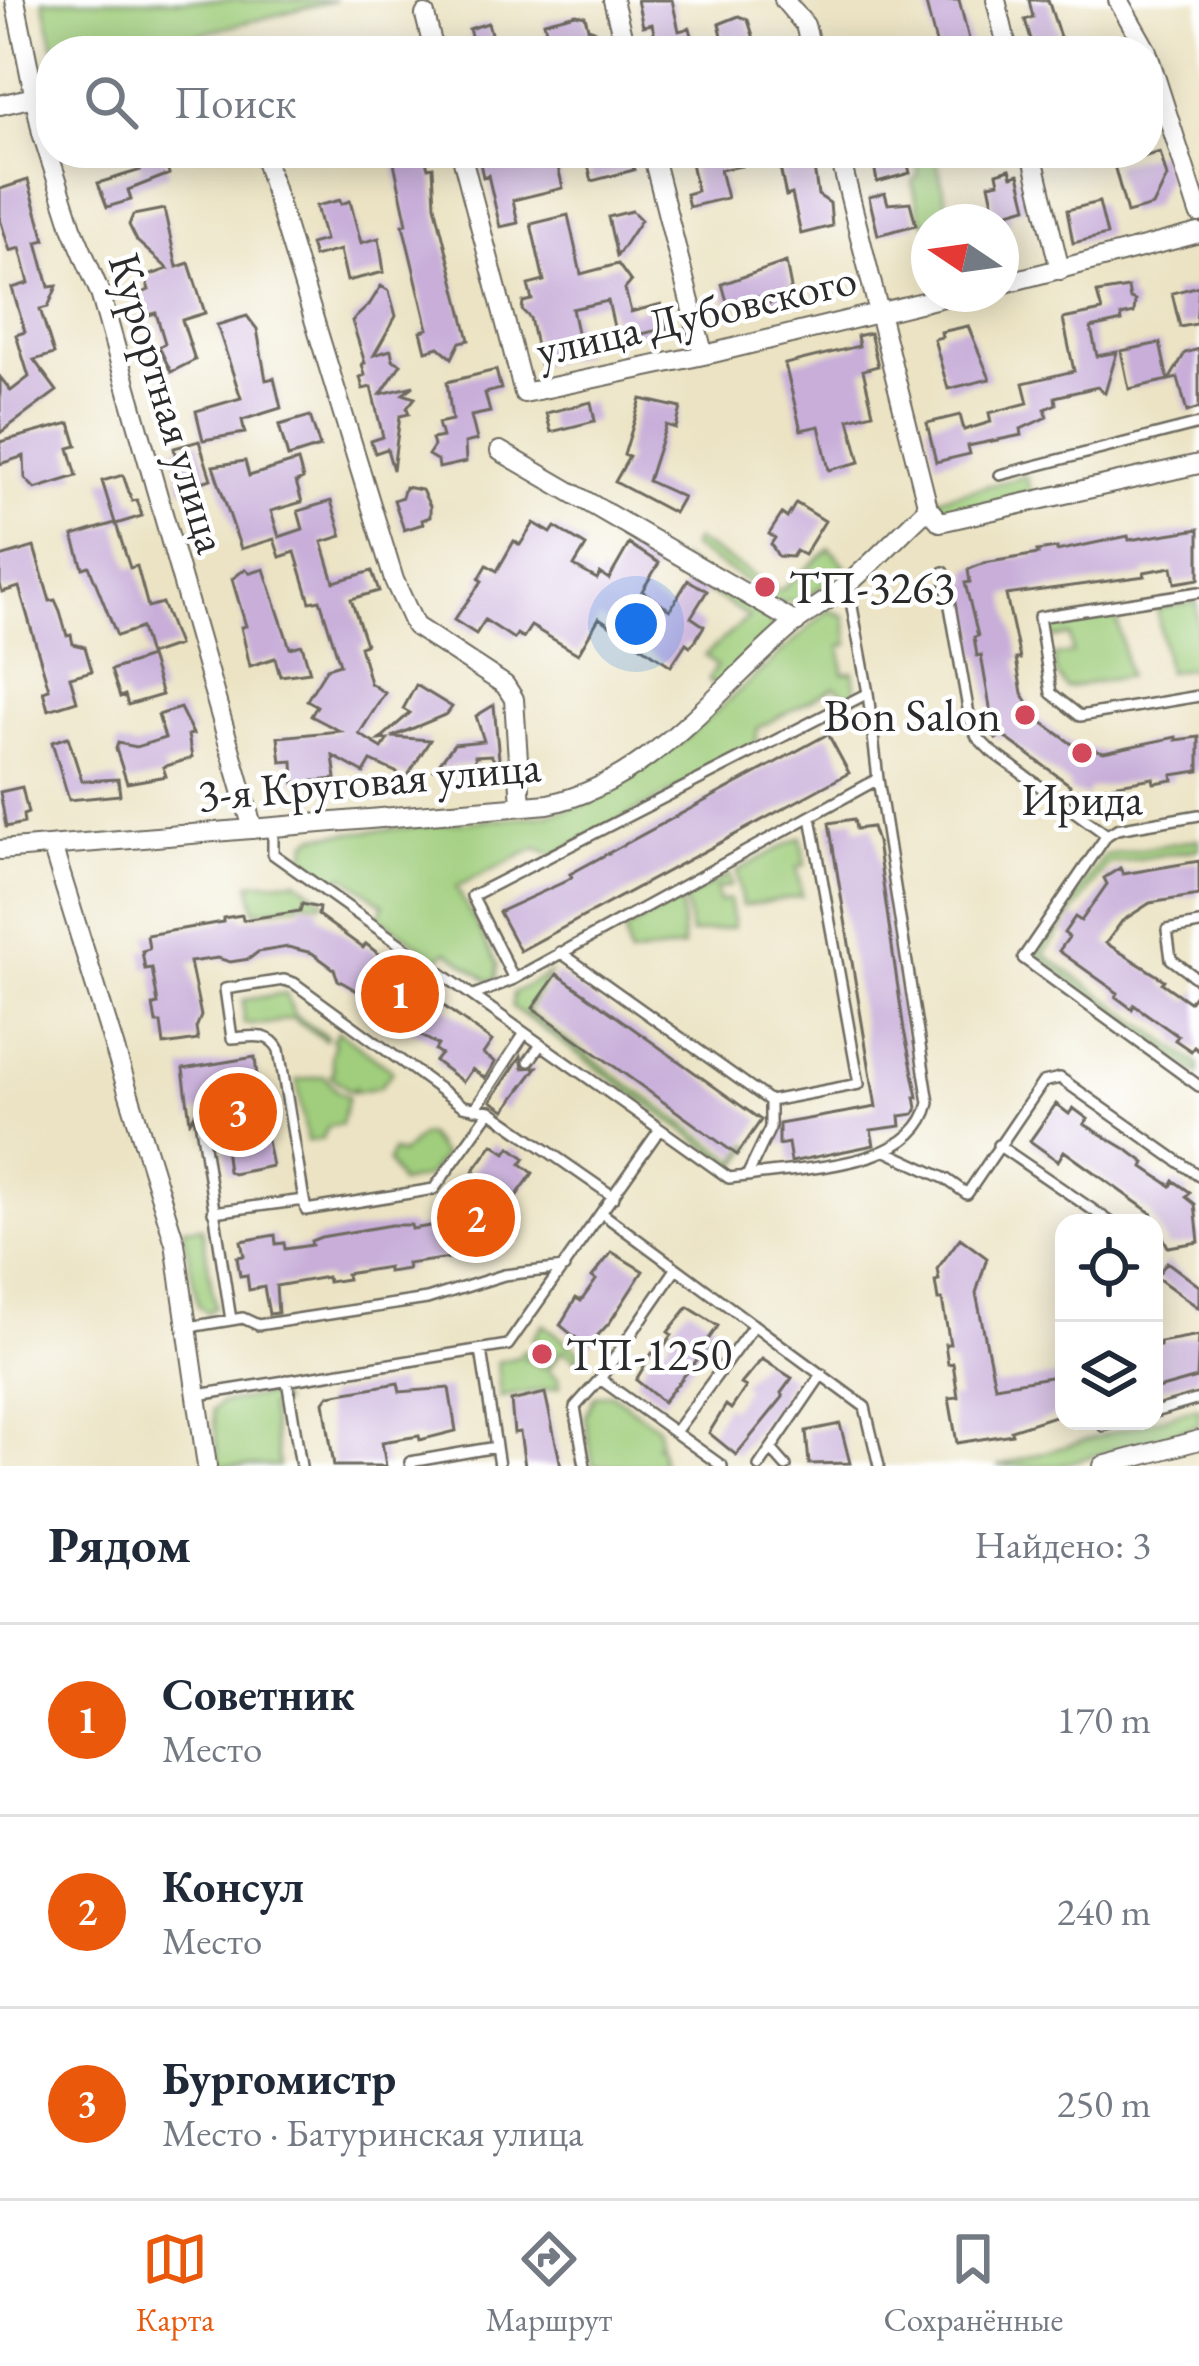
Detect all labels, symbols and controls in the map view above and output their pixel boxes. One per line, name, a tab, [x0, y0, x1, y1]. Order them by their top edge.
search box	[36, 36, 1163, 168]
icon: search	[78, 69, 144, 135]
text: Поиск	[174, 73, 296, 131]
north arrow	[911, 204, 1019, 312]
street label: Курортная улица	[96, 246, 242, 560]
street label: улица Дубовского	[530, 249, 862, 379]
place label: ТП-3263	[789, 558, 955, 616]
marker: ТП-3263	[752, 574, 778, 600]
your location	[606, 594, 666, 654]
place label: Bon Salon	[824, 686, 1001, 744]
marker: Bon Salon	[1012, 702, 1038, 728]
street label: 3-я Круговая улица	[195, 736, 543, 824]
marker: Ирида	[1069, 740, 1095, 766]
place label: Ирида	[1021, 770, 1143, 828]
pin: 1	[361, 949, 439, 1039]
pin: 3	[199, 1067, 277, 1157]
pin: 2	[437, 1173, 515, 1263]
map controls	[1055, 1214, 1163, 1430]
button: locate	[1055, 1214, 1163, 1322]
button: layers	[1055, 1322, 1163, 1430]
place label: ТП-1250	[566, 1325, 732, 1383]
marker: ТП-1250	[529, 1341, 555, 1367]
text: Рядом	[48, 1511, 191, 1577]
text: Найдено: 3	[974, 1519, 1151, 1570]
text: Советник	[162, 1665, 355, 1723]
text: 1	[77, 1694, 97, 1745]
text: 170 m	[1057, 1694, 1151, 1745]
text: Место	[162, 1723, 262, 1774]
text: Консул	[162, 1857, 304, 1915]
text: 2	[77, 1886, 97, 1937]
text: 240 m	[1057, 1886, 1151, 1937]
text: Место	[162, 1915, 262, 1966]
text: Бургомистр	[162, 2049, 396, 2107]
text: 3	[77, 2078, 97, 2129]
text: 250 m	[1057, 2078, 1151, 2129]
text: Место · Батуринская улица	[162, 2107, 584, 2158]
tab: Карта	[136, 2226, 214, 2341]
tab: Маршрут	[486, 2226, 612, 2341]
tab: Сохранённые	[883, 2226, 1063, 2341]

